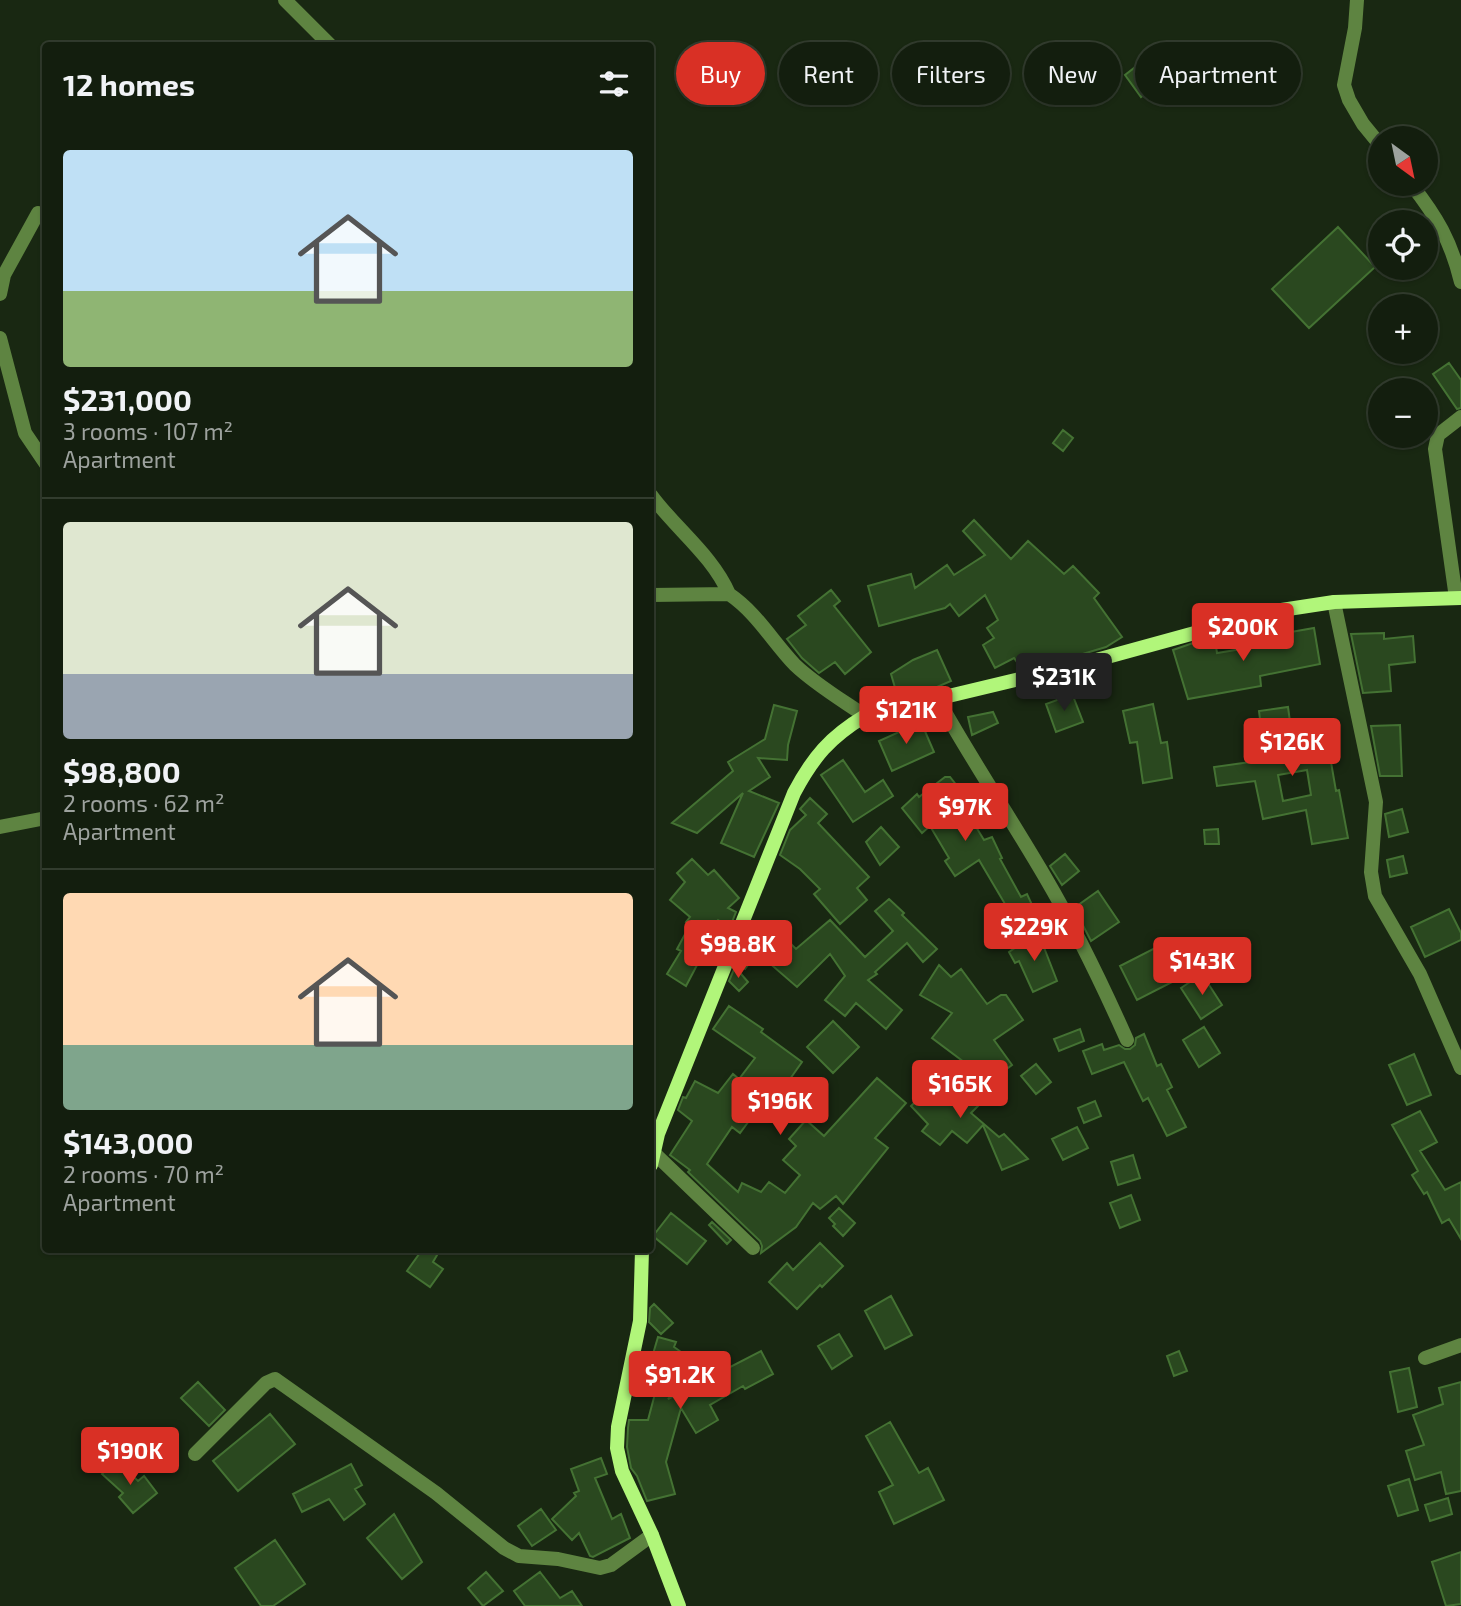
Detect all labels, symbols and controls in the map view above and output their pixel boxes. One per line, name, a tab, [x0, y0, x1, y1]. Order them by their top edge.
chip: Buy	[676, 42, 765, 105]
chip: Rent	[779, 42, 878, 105]
chip: Filters	[892, 42, 1010, 105]
chip: New	[1024, 42, 1121, 105]
chip: Apartment	[1135, 42, 1301, 105]
icon: filters	[595, 65, 633, 103]
text: 12 homes	[63, 66, 195, 102]
north arrow	[1368, 126, 1438, 196]
map controls	[1368, 126, 1438, 448]
icon: home	[285, 196, 411, 322]
button: locate	[1368, 210, 1438, 280]
button: +	[1368, 294, 1438, 364]
button: −	[1368, 378, 1438, 448]
text: $231,000	[63, 381, 192, 417]
text: 3 rooms · 107 m²	[63, 417, 233, 445]
text: Apartment	[63, 445, 176, 473]
icon: home	[285, 568, 411, 694]
pin: $200K	[1194, 604, 1292, 663]
text: $200K	[1208, 612, 1278, 640]
pin: $231K	[1015, 654, 1113, 713]
text: $231K	[1032, 662, 1096, 690]
pin: $121K	[857, 686, 955, 746]
text: $121K	[875, 695, 937, 723]
pin: $126K	[1243, 718, 1341, 778]
text: $126K	[1260, 727, 1324, 755]
text: $98,800	[63, 753, 181, 789]
pin: $97K	[924, 784, 1006, 843]
text: 2 rooms · 62 m²	[63, 789, 225, 817]
text: $97K	[938, 792, 992, 820]
text: Apartment	[63, 817, 176, 845]
pin: $229K	[985, 904, 1083, 963]
text: $229K	[1000, 912, 1068, 940]
pin: $98.8K	[681, 920, 795, 980]
text: $98.8K	[700, 929, 776, 957]
pin: $143K	[1153, 937, 1251, 997]
icon: home	[285, 939, 411, 1065]
text: $143K	[1169, 946, 1235, 974]
pin: $165K	[911, 1060, 1009, 1120]
text: $165K	[928, 1069, 992, 1097]
pin: $196K	[731, 1078, 829, 1137]
text: $196K	[748, 1086, 813, 1114]
text: $143,000	[63, 1124, 194, 1160]
text: 2 rooms · 70 m²	[63, 1160, 224, 1188]
text: Apartment	[63, 1188, 176, 1216]
pin: $91.2K	[623, 1352, 737, 1411]
text: $91.2K	[645, 1360, 715, 1388]
pin: $190K	[81, 1428, 179, 1487]
text: $190K	[97, 1436, 163, 1464]

